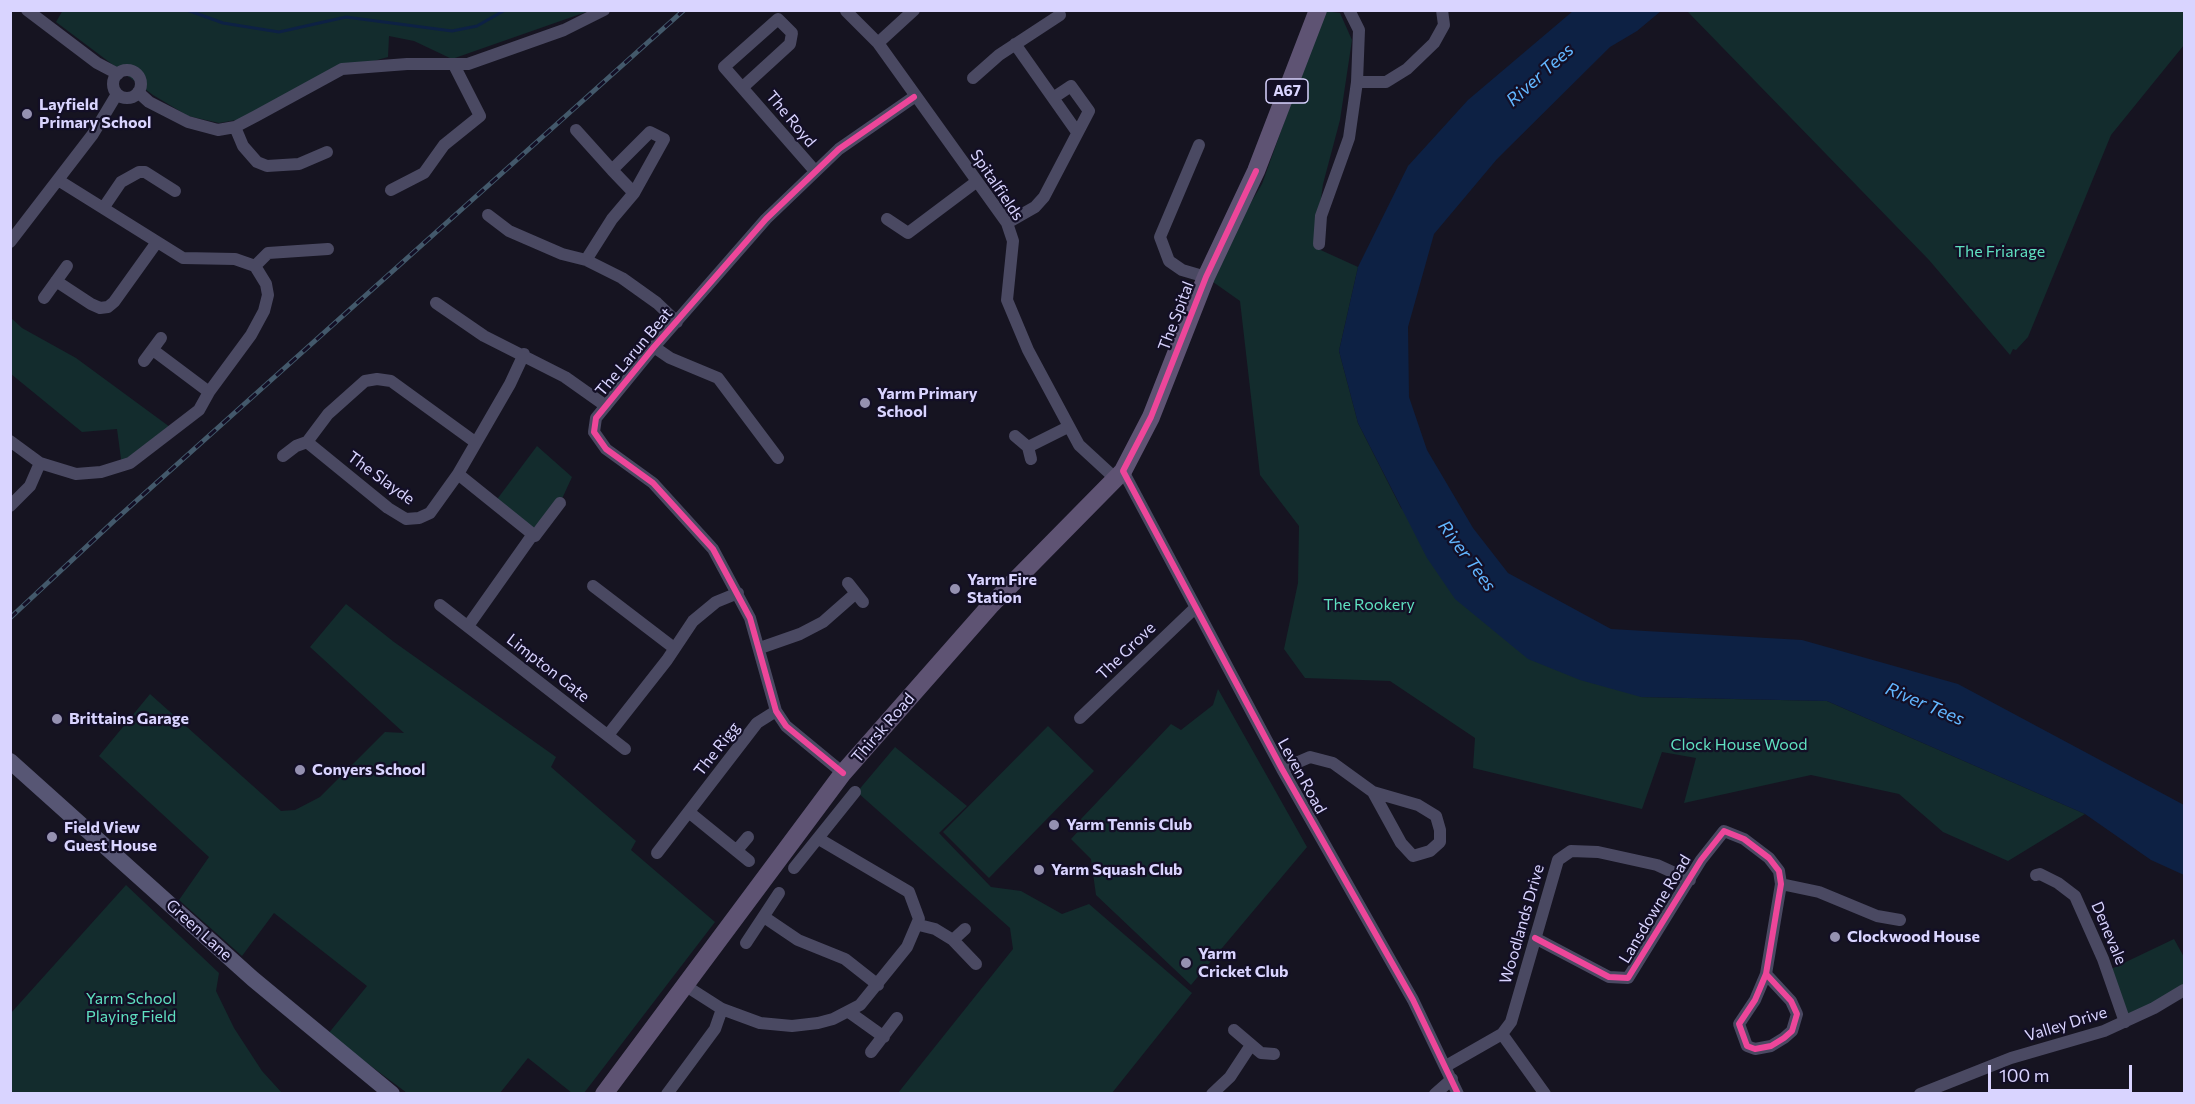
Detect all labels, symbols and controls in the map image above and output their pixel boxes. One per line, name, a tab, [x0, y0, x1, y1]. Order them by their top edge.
water label: River Tees	[1502, 39, 1578, 111]
road number: A67	[1266, 79, 1308, 103]
street label: The Royd	[762, 87, 820, 151]
place label: Layfield Primary School	[39, 95, 151, 133]
marker: Layfield Primary School	[20, 107, 34, 121]
street label: Spitalfields	[966, 146, 1028, 224]
park label: The Friarage	[1955, 242, 2045, 262]
street label: The Spital	[1154, 279, 1198, 353]
street label: The Larun Beat	[591, 304, 677, 400]
place label: Yarm Primary School	[877, 384, 978, 422]
marker: Yarm Primary School	[858, 396, 872, 410]
street label: The Slayde	[344, 447, 418, 509]
water label: River Tees	[1433, 516, 1501, 596]
place label: Yarm Fire Station	[967, 570, 1037, 608]
marker: Yarm Fire Station	[948, 582, 962, 596]
park label: The Rookery	[1323, 595, 1415, 615]
street label: The Grove	[1093, 618, 1159, 684]
street label: Limpton Gate	[503, 630, 593, 706]
water label: River Tees	[1882, 678, 1968, 730]
street label: Thirsk Road	[848, 689, 918, 767]
place label: Brittains Garage	[69, 709, 189, 729]
marker: Brittains Garage	[50, 712, 64, 726]
street label: The Rigg	[690, 718, 744, 780]
street label: Leven Road	[1273, 735, 1331, 817]
park label: Clock House Wood	[1670, 735, 1808, 755]
place label: Conyers School	[312, 760, 425, 780]
marker: Conyers School	[293, 763, 307, 777]
place label: Yarm Tennis Club	[1066, 815, 1192, 835]
place label: Field View Guest House	[64, 818, 157, 856]
marker: Yarm Tennis Club	[1047, 818, 1061, 832]
marker: Field View Guest House	[45, 830, 59, 844]
street label: Lansdowne Road	[1615, 851, 1695, 967]
place label: Yarm Squash Club	[1051, 860, 1183, 880]
street label: Woodlands Drive	[1496, 862, 1548, 986]
marker: Yarm Squash Club	[1032, 863, 1046, 877]
street label: Green Lane	[162, 895, 236, 965]
street label: Denevale	[2087, 899, 2131, 967]
place label: Clockwood House	[1847, 927, 1980, 947]
marker: Clockwood House	[1828, 930, 1842, 944]
place label: Yarm Cricket Club	[1198, 944, 1289, 982]
marker: Yarm Cricket Club	[1179, 956, 1193, 970]
park label: Yarm School Playing Field	[86, 989, 176, 1027]
street label: Valley Drive	[2023, 1002, 2109, 1046]
scale bar	[1991, 1053, 2135, 1091]
text: 100 m	[1999, 1064, 2049, 1086]

